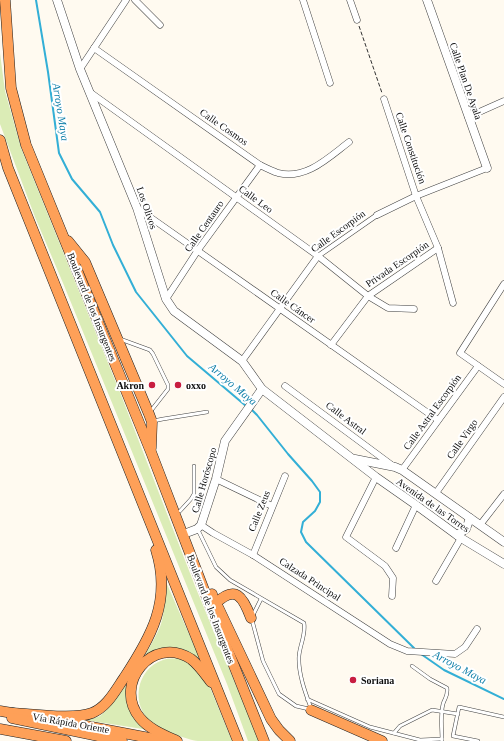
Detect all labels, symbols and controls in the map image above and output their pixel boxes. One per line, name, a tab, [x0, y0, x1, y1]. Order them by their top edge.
street label: Calle Plan De Ayala	[448, 41, 484, 121]
water label: Arroyo Maya	[50, 81, 72, 142]
street label: Calle Cosmos	[198, 106, 250, 148]
street label: Calle Constitución	[394, 111, 428, 185]
street label: Calle Leo	[237, 183, 275, 215]
street label: Los Olivos	[135, 185, 159, 231]
street label: Calle Centauro	[182, 198, 226, 254]
street label: Calle Escorpión	[309, 208, 367, 254]
street label: Privada Escorpión	[363, 239, 431, 289]
street label: Boulevard de los Insurgentes	[65, 251, 119, 363]
street label: Calle Cáncer	[269, 287, 318, 326]
water label: Arroyo Maya	[206, 360, 260, 408]
street label: Calle Astral Escorpión	[401, 372, 463, 452]
place label: Akron	[116, 380, 144, 391]
marker: Akron	[147, 380, 157, 390]
marker: oxxo	[173, 380, 183, 390]
place label: oxxo	[186, 380, 206, 391]
street label: Calle Astral	[324, 399, 368, 437]
street label: Calle Virgo	[444, 417, 480, 461]
street label: Calle Horóscopo	[189, 446, 219, 514]
street label: Avenida de las Torres	[394, 476, 472, 534]
street label: Calle Zeus	[246, 489, 272, 533]
street label: Boulevard de los Insurgentes	[185, 553, 237, 665]
street label: Calzada Principal	[277, 555, 343, 603]
water label: Arroyo Maya	[430, 647, 489, 686]
marker: Soriana	[348, 675, 358, 685]
place label: Soriana	[361, 675, 394, 686]
street label: Vía Rápida Oriente	[32, 711, 111, 735]

